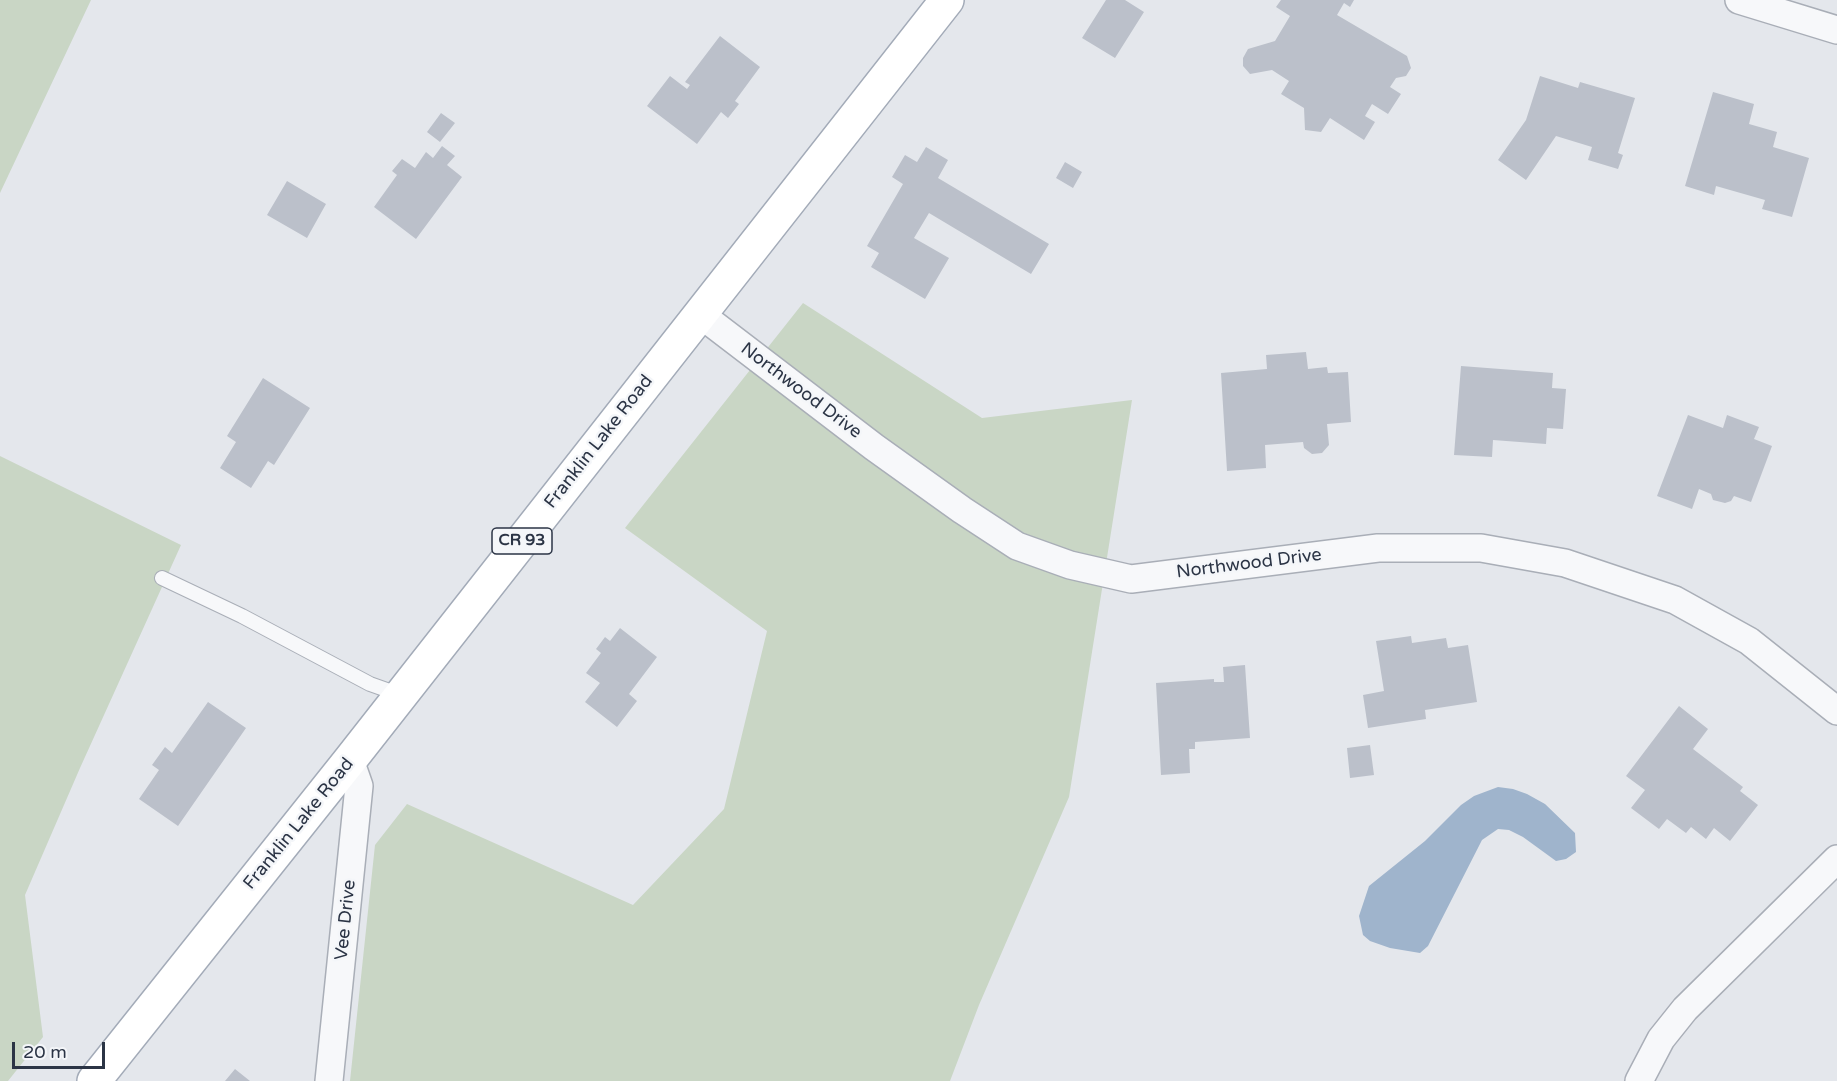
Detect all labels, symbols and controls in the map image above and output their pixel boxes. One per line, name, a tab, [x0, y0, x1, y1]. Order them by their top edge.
street label: Northwood Drive	[736, 338, 866, 444]
street label: Franklin Lake Road	[540, 371, 658, 513]
road number: CR 93	[492, 528, 552, 554]
street label: Northwood Drive	[1175, 544, 1323, 584]
street label: Franklin Lake Road	[239, 754, 359, 894]
street label: Vee Drive	[331, 879, 361, 961]
scale bar	[15, 1030, 108, 1068]
text: 20 m	[23, 1041, 67, 1063]

